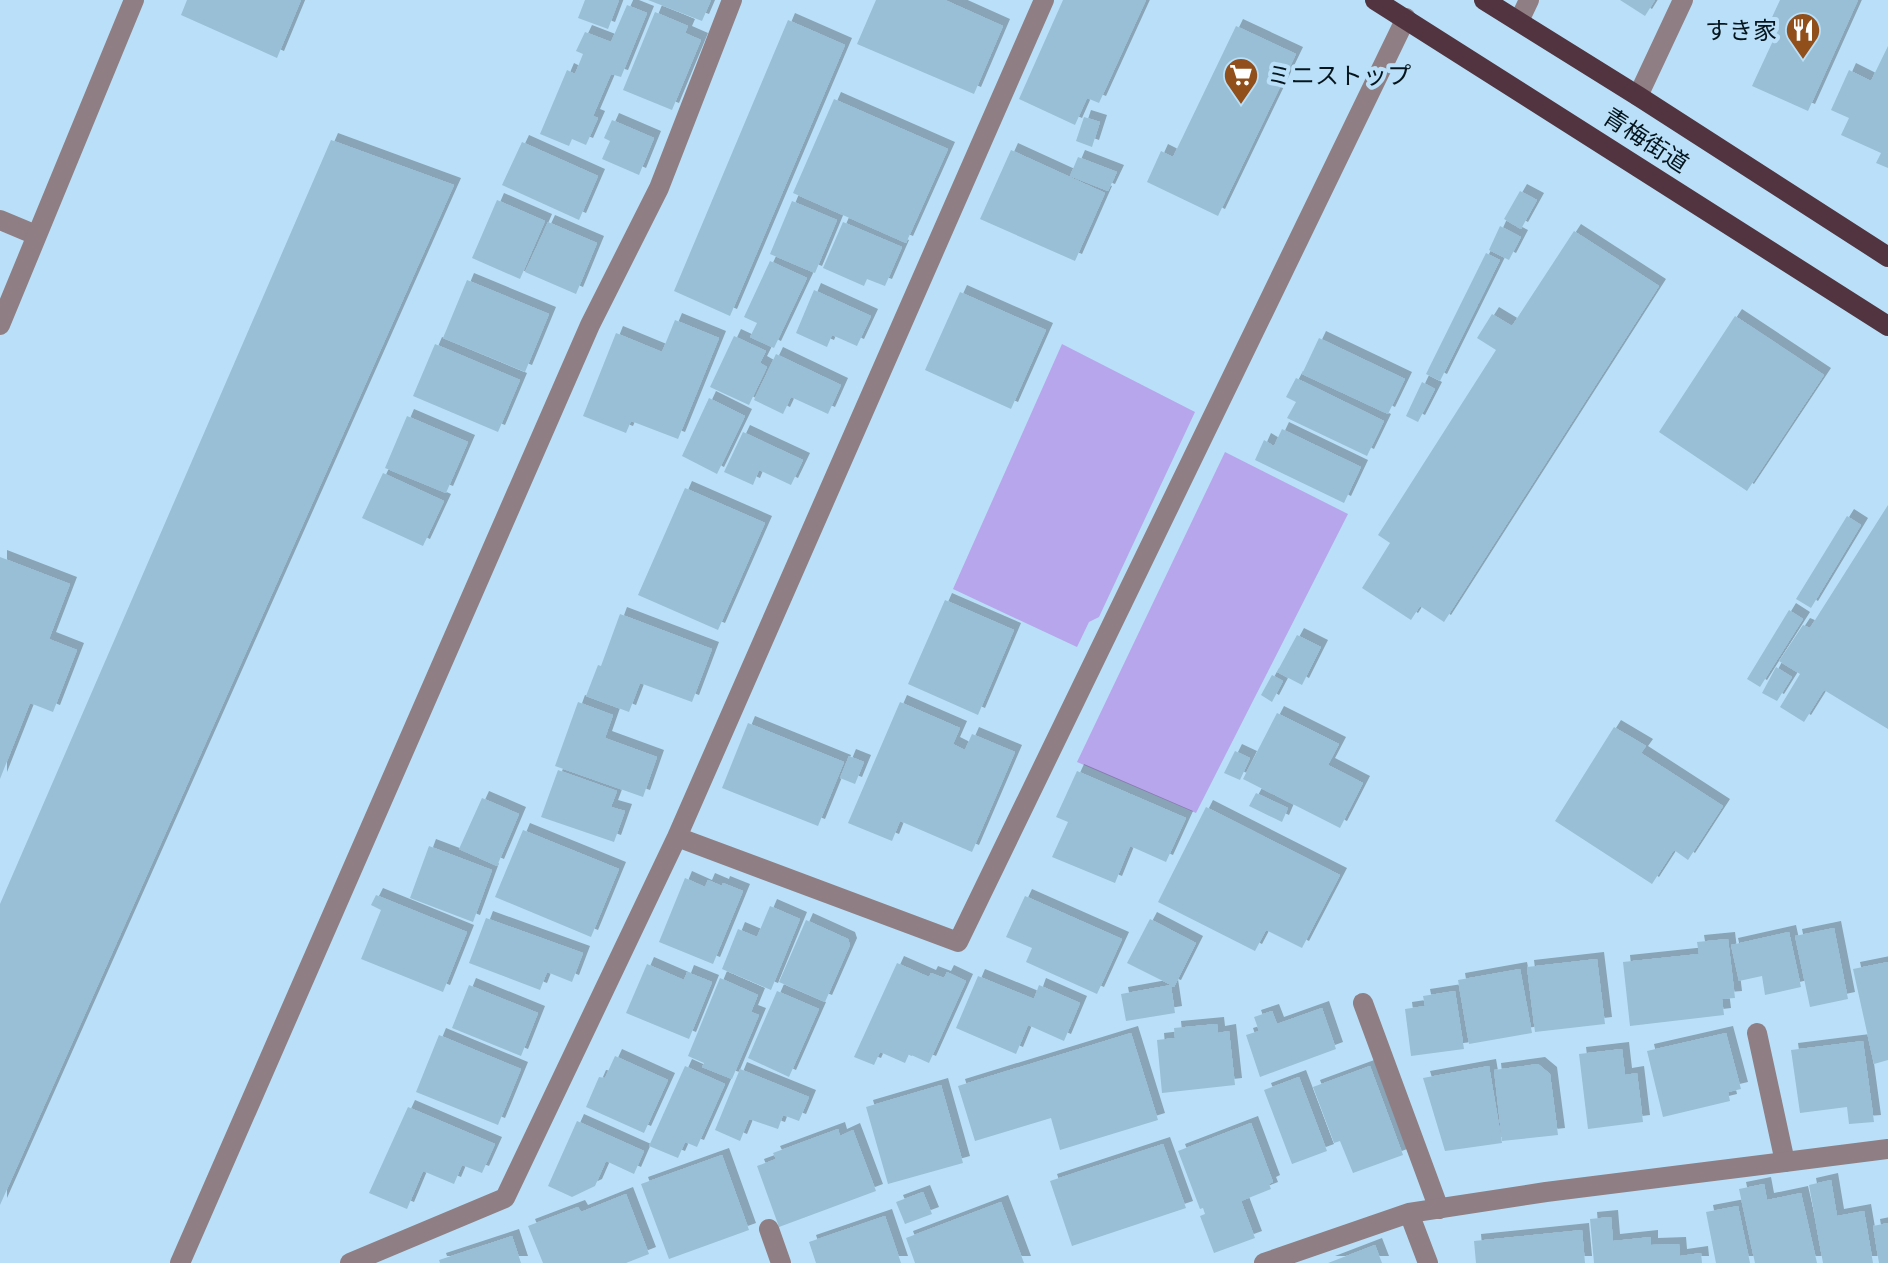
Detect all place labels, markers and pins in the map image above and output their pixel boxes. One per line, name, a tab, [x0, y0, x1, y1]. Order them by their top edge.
restaurant icon: すき家	[1784, 11, 1822, 61]
place label: すき家	[1705, 17, 1777, 44]
supermarket icon: ミニストップ	[1222, 56, 1260, 106]
place label: ミニストップ	[1267, 62, 1411, 89]

